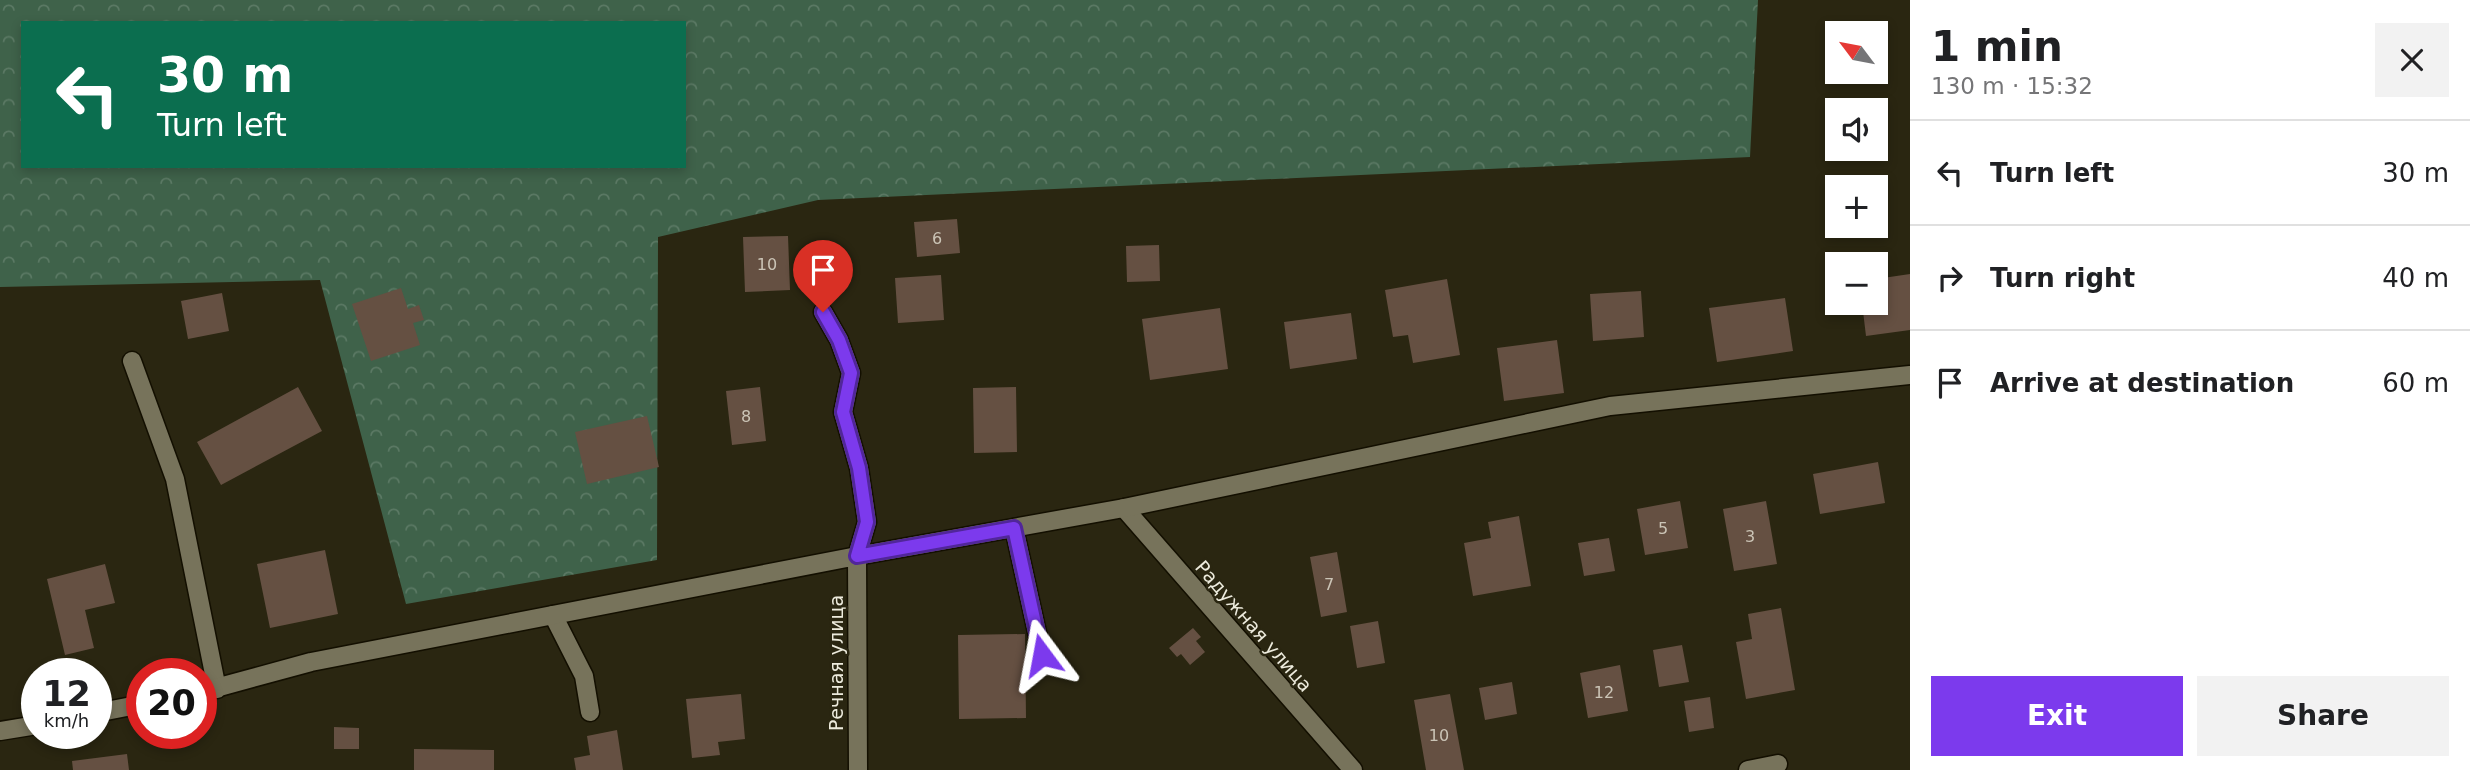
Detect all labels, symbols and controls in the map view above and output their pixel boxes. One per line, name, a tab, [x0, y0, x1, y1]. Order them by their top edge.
north arrow	[1825, 21, 1888, 84]
map controls	[1825, 21, 1888, 315]
text: 1 min	[1931, 22, 2063, 71]
button: close	[2375, 23, 2449, 97]
text: 30 m	[157, 47, 293, 104]
icon: left	[42, 49, 133, 140]
text: 130 m · 15:32	[1931, 73, 2093, 99]
button: sound	[1825, 98, 1888, 161]
text: Turn left	[157, 106, 287, 144]
icon: left	[1931, 154, 1969, 192]
text: Turn left	[1990, 158, 2114, 188]
text: 30 m	[2382, 158, 2449, 188]
button: +	[1825, 175, 1888, 238]
house number: 6	[932, 229, 942, 248]
pin	[793, 240, 853, 312]
icon: arrive	[804, 251, 842, 289]
button: −	[1825, 252, 1888, 315]
house number: 10	[757, 255, 777, 274]
icon: right	[1931, 259, 1969, 297]
text: Turn right	[1990, 263, 2135, 293]
text: 40 m	[2382, 263, 2449, 293]
icon: arrive	[1931, 364, 1969, 402]
text: Arrive at destination	[1990, 368, 2294, 398]
text: 60 m	[2382, 368, 2449, 398]
house number: 8	[741, 407, 751, 426]
house number: 5	[1658, 519, 1668, 538]
house number: 3	[1745, 527, 1755, 546]
street label: Радужная улица	[1191, 556, 1317, 696]
house number: 7	[1324, 575, 1334, 594]
street label: Речная улица	[825, 595, 847, 731]
position arrow	[1005, 618, 1079, 692]
speed limit sign: 20	[126, 658, 217, 749]
text: 12	[42, 674, 91, 714]
button: Exit	[1931, 676, 2183, 756]
button: Share	[2197, 676, 2449, 756]
house number: 12	[1594, 683, 1614, 702]
text: km/h	[44, 710, 89, 731]
house number: 10	[1429, 726, 1449, 745]

